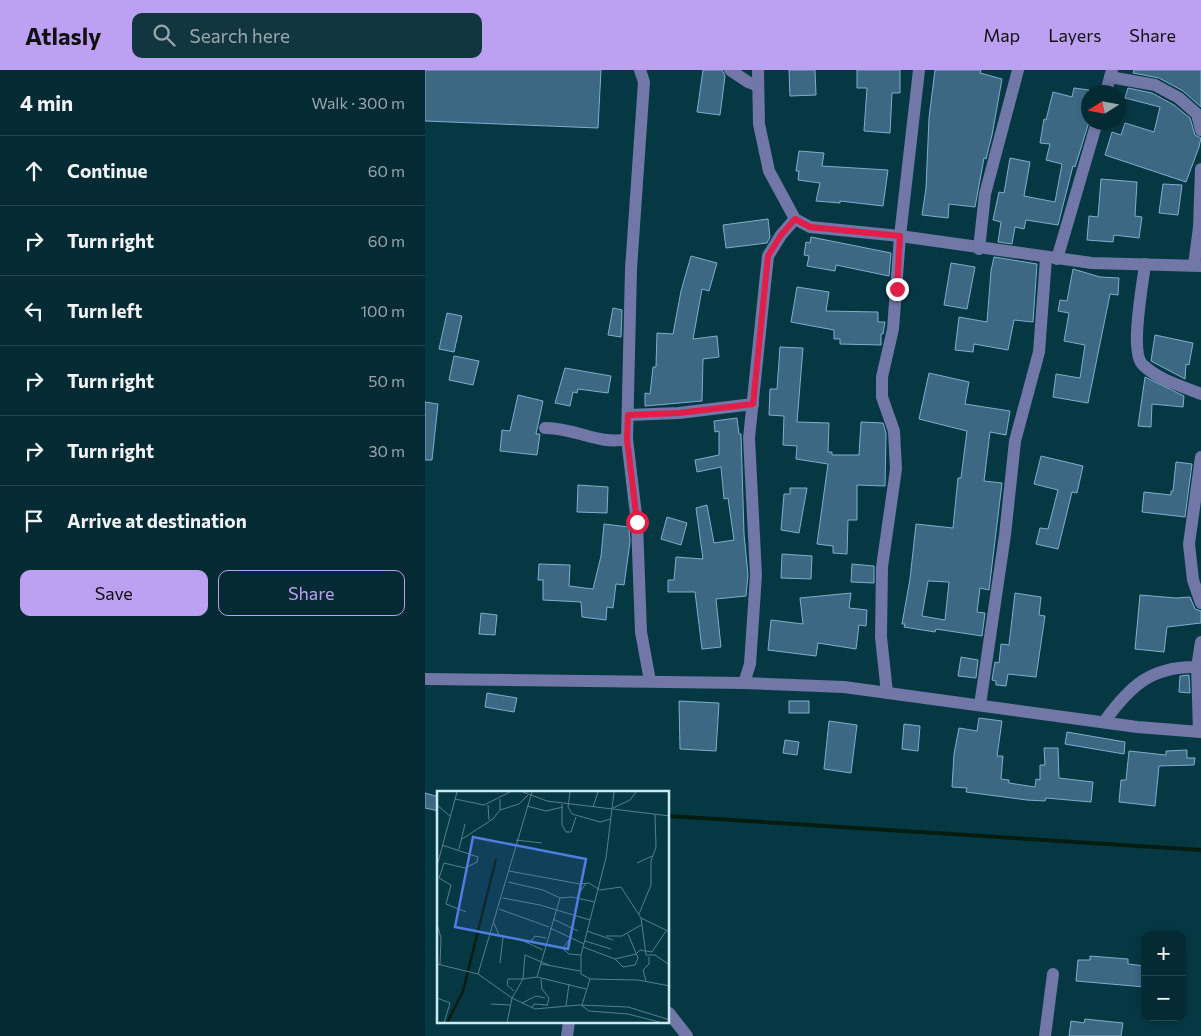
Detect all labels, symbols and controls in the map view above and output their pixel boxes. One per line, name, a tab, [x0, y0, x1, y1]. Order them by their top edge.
search box	[132, 13, 482, 58]
text: Atlasly	[25, 21, 102, 50]
icon: search	[150, 21, 178, 49]
text: Search here	[190, 24, 290, 47]
text: Map	[983, 24, 1020, 46]
text: Layers	[1048, 24, 1101, 46]
text: Share	[1129, 24, 1176, 46]
north arrow	[1081, 85, 1126, 130]
text: 4 min	[20, 90, 73, 115]
text: Walk · 300 m	[311, 93, 405, 112]
icon: ahead	[20, 157, 48, 185]
text: Continue	[67, 159, 147, 182]
text: 60 m	[368, 161, 405, 180]
icon: right	[20, 227, 48, 255]
text: Turn right	[67, 229, 154, 252]
text: 60 m	[368, 231, 405, 250]
route end	[886, 278, 909, 301]
icon: left	[20, 297, 48, 325]
text: Turn left	[67, 299, 142, 322]
text: 100 m	[360, 301, 405, 320]
icon: right	[20, 367, 48, 395]
text: Turn right	[67, 369, 154, 392]
text: 50 m	[368, 371, 405, 390]
icon: right	[20, 437, 48, 465]
text: Turn right	[67, 439, 154, 462]
text: 30 m	[368, 441, 405, 460]
icon: arrive	[20, 507, 48, 535]
text: Arrive at destination	[67, 509, 247, 532]
route start	[626, 511, 649, 534]
button: Save	[20, 570, 208, 616]
button: Share	[218, 570, 405, 616]
inset map	[437, 791, 670, 1024]
map controls	[1141, 931, 1186, 1021]
button: +	[1141, 931, 1186, 976]
button: −	[1141, 976, 1186, 1021]

